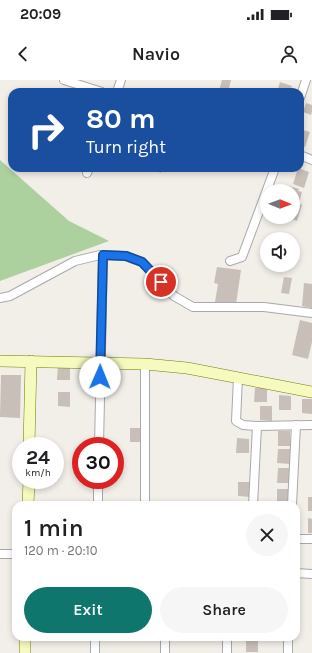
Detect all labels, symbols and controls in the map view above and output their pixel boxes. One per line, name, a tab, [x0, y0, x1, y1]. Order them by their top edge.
text: 20:09	[20, 5, 61, 23]
icon: back	[12, 43, 34, 65]
text: Navio	[132, 43, 180, 65]
icon: person	[278, 43, 300, 65]
text: 80 m	[86, 102, 155, 135]
icon: right	[20, 104, 72, 156]
text: Turn right	[86, 136, 166, 158]
north arrow	[260, 184, 300, 224]
map controls	[260, 184, 300, 272]
button: sound	[260, 232, 300, 272]
pin	[144, 265, 178, 299]
icon: arrive	[150, 271, 172, 293]
position arrow	[79, 356, 121, 398]
speed limit sign: 30	[72, 437, 124, 489]
text: 24	[26, 446, 50, 469]
text: km/h	[25, 467, 51, 479]
text: 1 min	[24, 514, 84, 542]
button: close	[246, 514, 288, 556]
text: 120 m · 20:10	[24, 543, 98, 558]
button: Exit	[24, 587, 152, 633]
button: Share	[160, 587, 288, 633]

